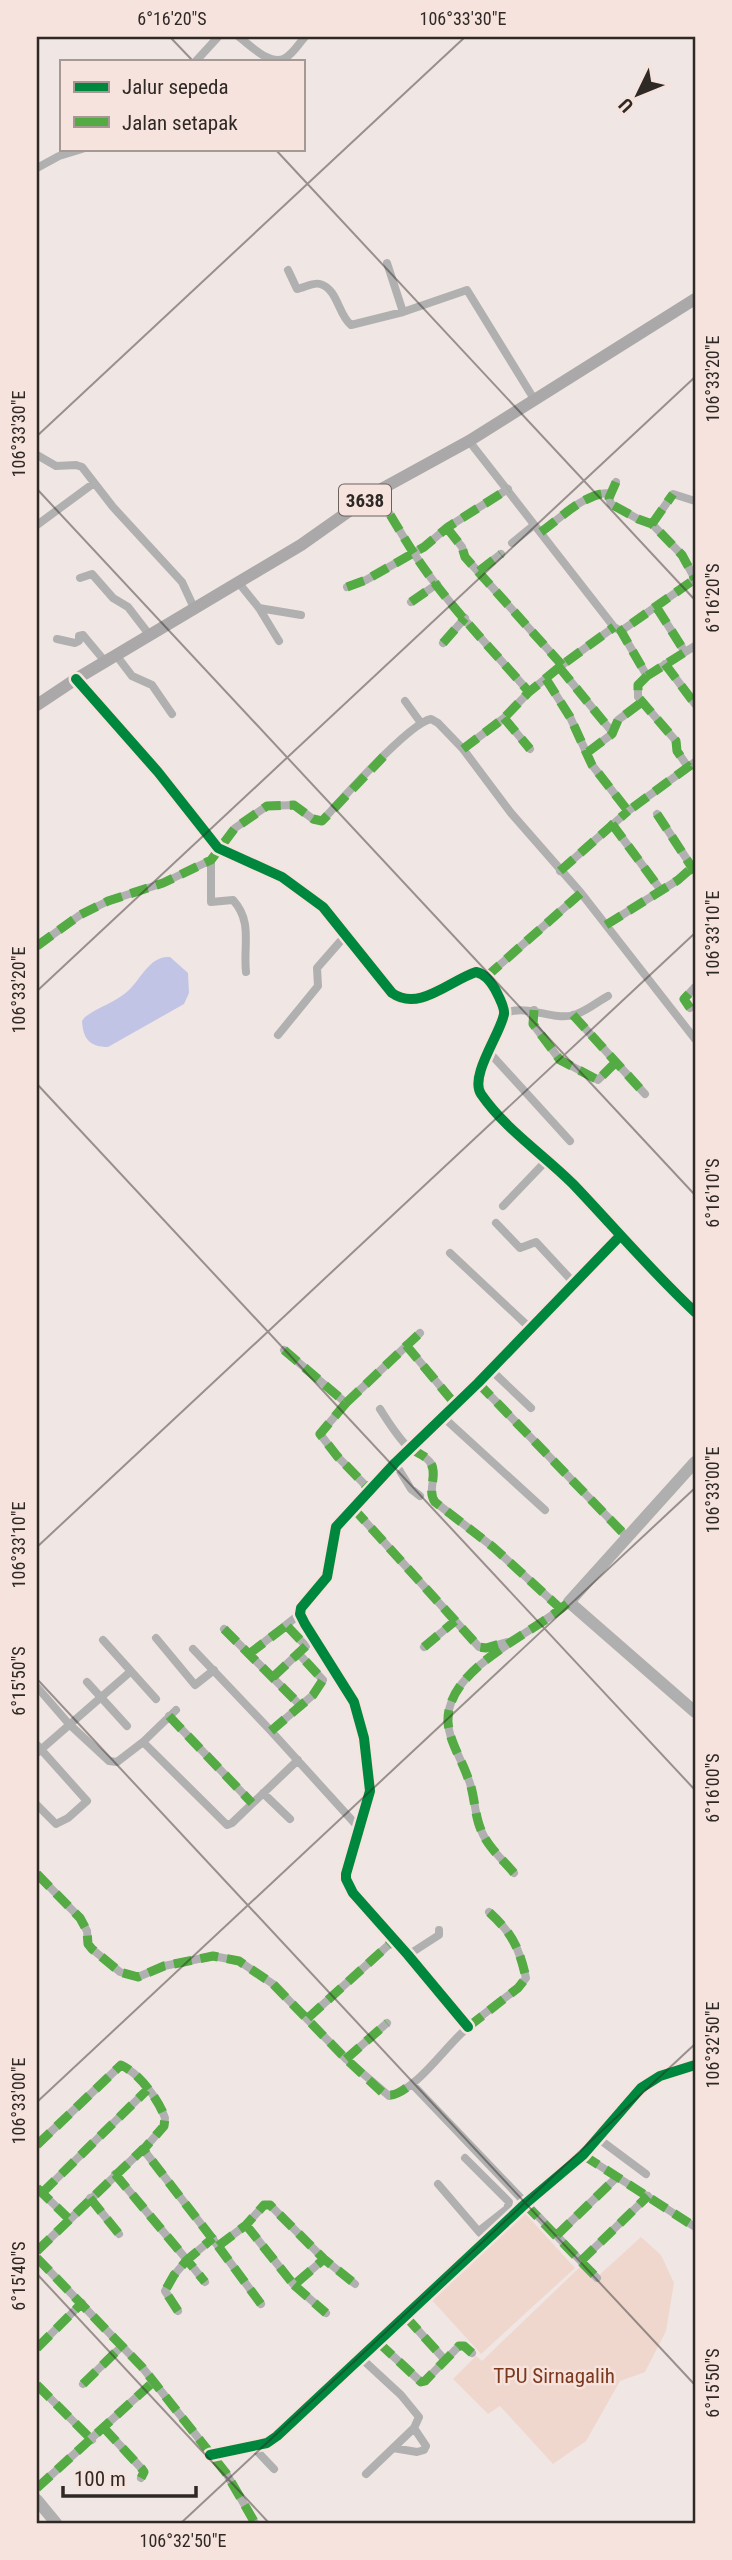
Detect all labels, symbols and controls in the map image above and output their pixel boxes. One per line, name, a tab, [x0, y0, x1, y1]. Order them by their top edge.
text: 6°16'20"S	[137, 8, 207, 29]
text: 106°33'30"E	[420, 8, 506, 29]
legend	[60, 60, 304, 150]
north arrow	[602, 60, 672, 130]
text: Jalur sepeda	[122, 75, 229, 99]
text: U	[614, 93, 638, 117]
text: Jalan setapak	[122, 111, 238, 135]
text: 106°33'20"E	[702, 336, 723, 422]
text: 106°33'30"E	[8, 391, 29, 477]
road number: 3638	[339, 485, 391, 516]
text: 6°16'20"S	[702, 563, 723, 633]
text: 106°33'10"E	[702, 891, 723, 977]
text: 106°33'20"E	[8, 947, 29, 1033]
text: 6°16'10"S	[702, 1158, 723, 1228]
text: 106°33'00"E	[702, 1447, 723, 1533]
text: 106°33'10"E	[8, 1502, 29, 1588]
text: 6°15'50"S	[8, 1646, 29, 1716]
text: 6°16'00"S	[702, 1753, 723, 1823]
text: 106°32'50"E	[702, 2002, 723, 2088]
text: 106°33'00"E	[8, 2058, 29, 2144]
text: 6°15'40"S	[8, 2241, 29, 2311]
text: 6°15'50"S	[702, 2348, 723, 2418]
park label: TPU Sirnagalih	[493, 2364, 615, 2388]
scale bar	[63, 2455, 196, 2499]
text: 100 m	[74, 2467, 126, 2491]
text: 106°32'50"E	[140, 2530, 226, 2551]

